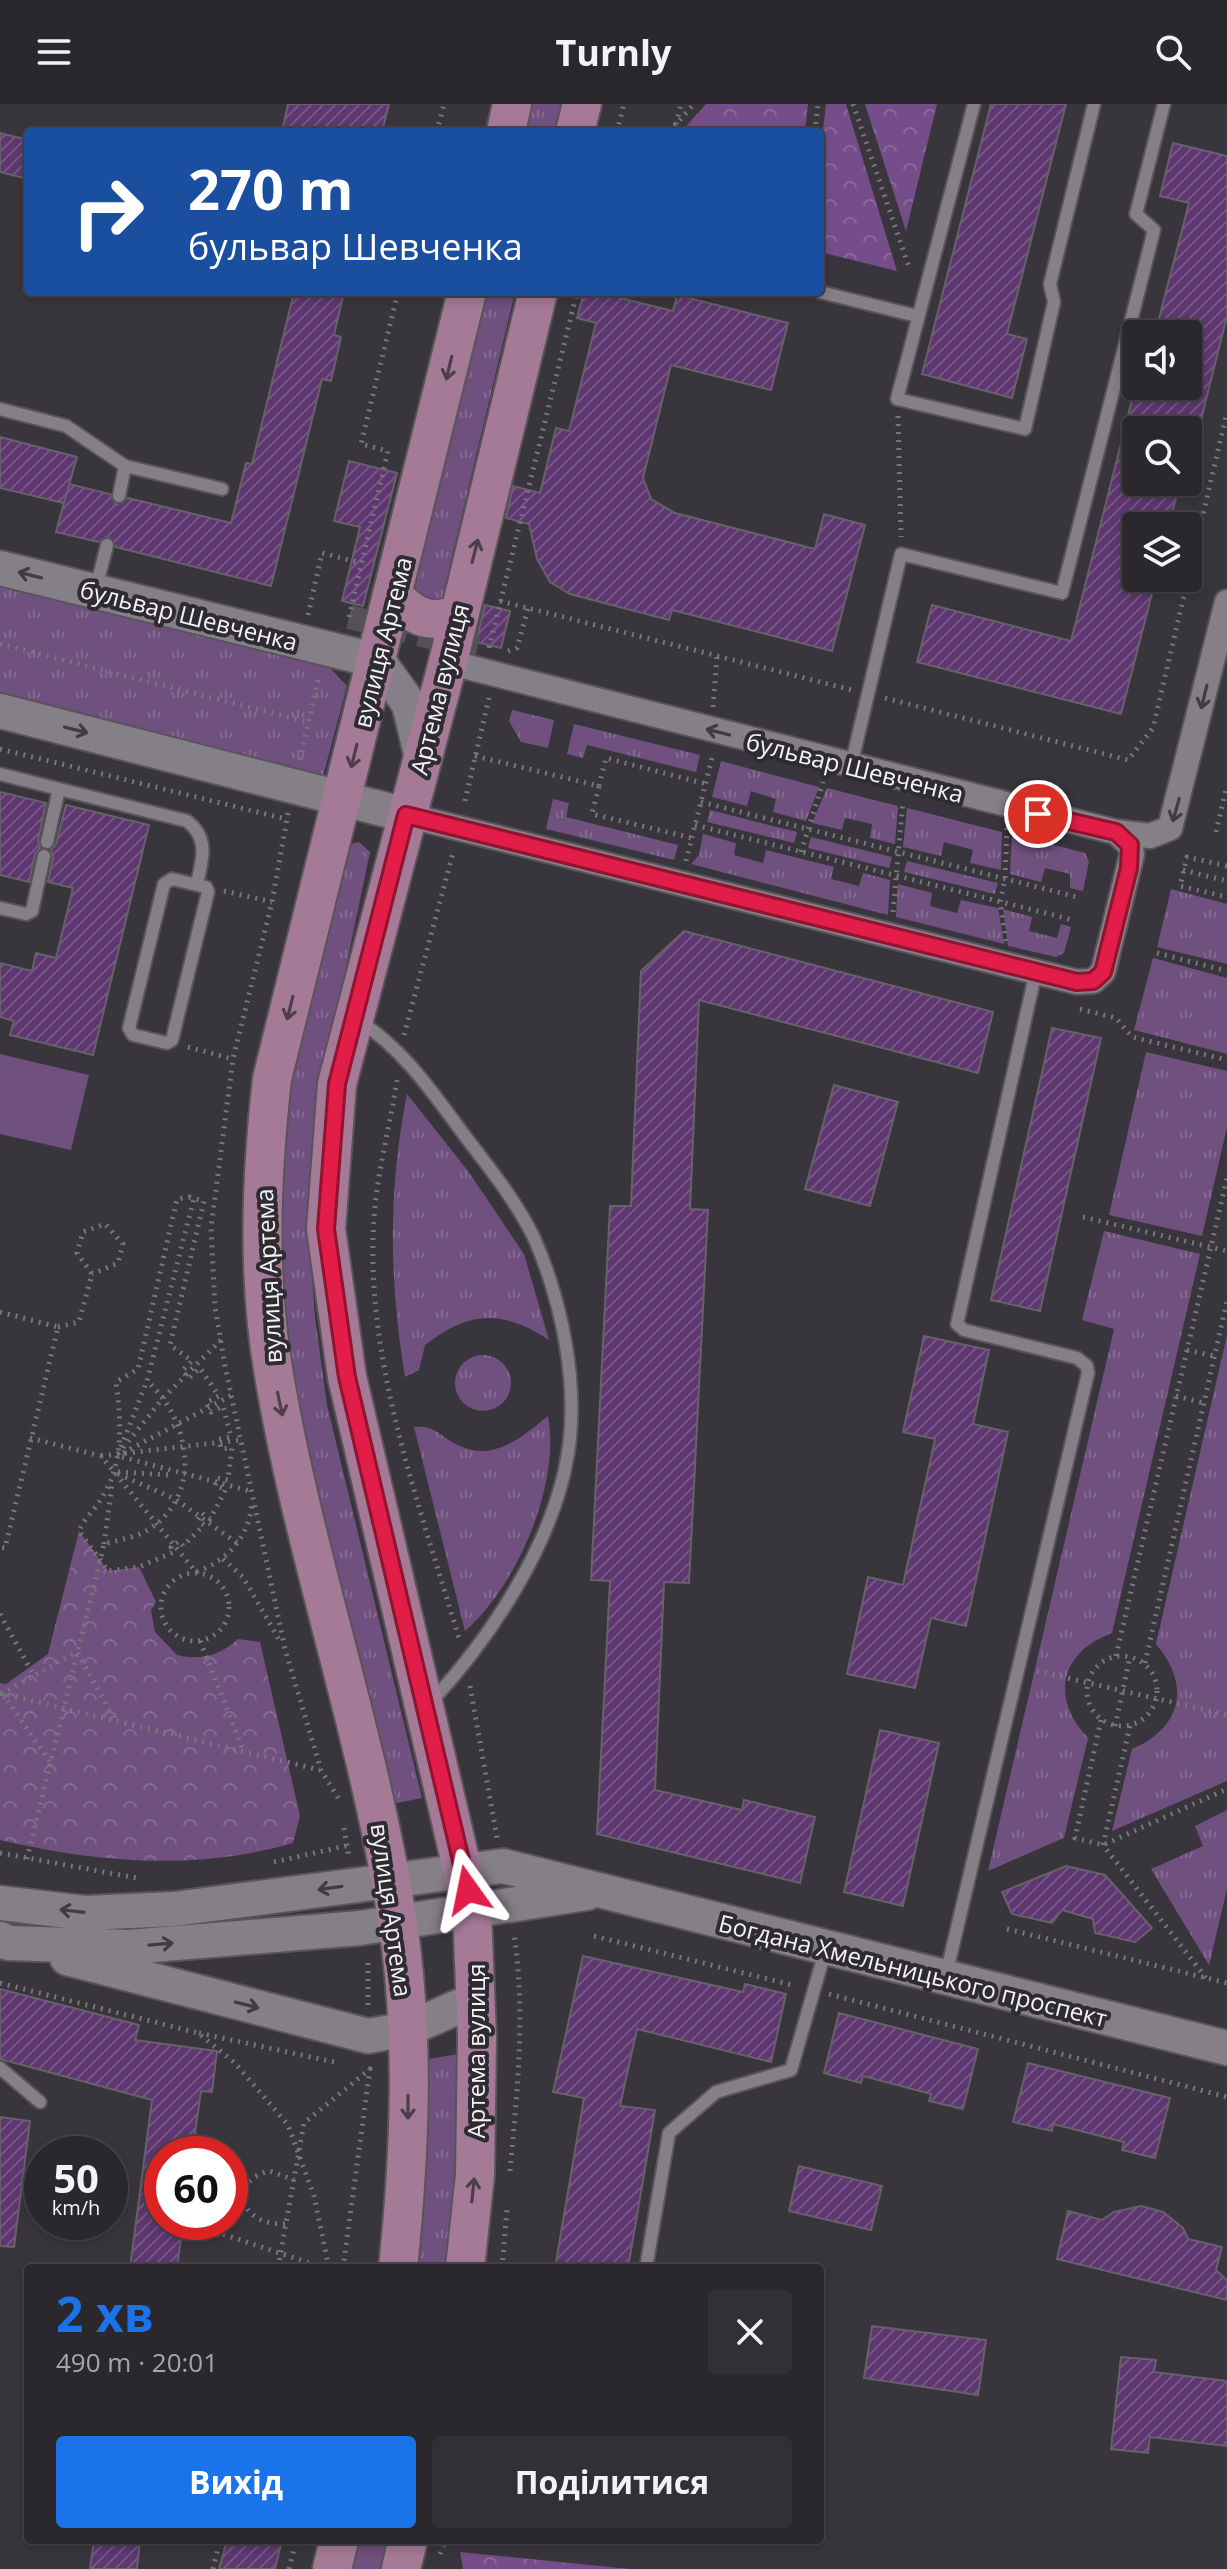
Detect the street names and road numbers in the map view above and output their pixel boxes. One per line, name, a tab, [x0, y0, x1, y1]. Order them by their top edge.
street label: вулиця Артема	[345, 553, 419, 731]
street label: бульвар Шевченка	[77, 572, 301, 658]
street label: Артема вулиця	[402, 600, 476, 778]
street label: бульвар Шевченка	[743, 724, 967, 810]
street label: вулиця Артема	[247, 1188, 289, 1364]
street label: вулиця Артема	[363, 1821, 421, 1999]
street label: Богдана Хмельницького проспект	[715, 1906, 1111, 2034]
street label: Артема вулиця	[459, 1964, 492, 2138]

